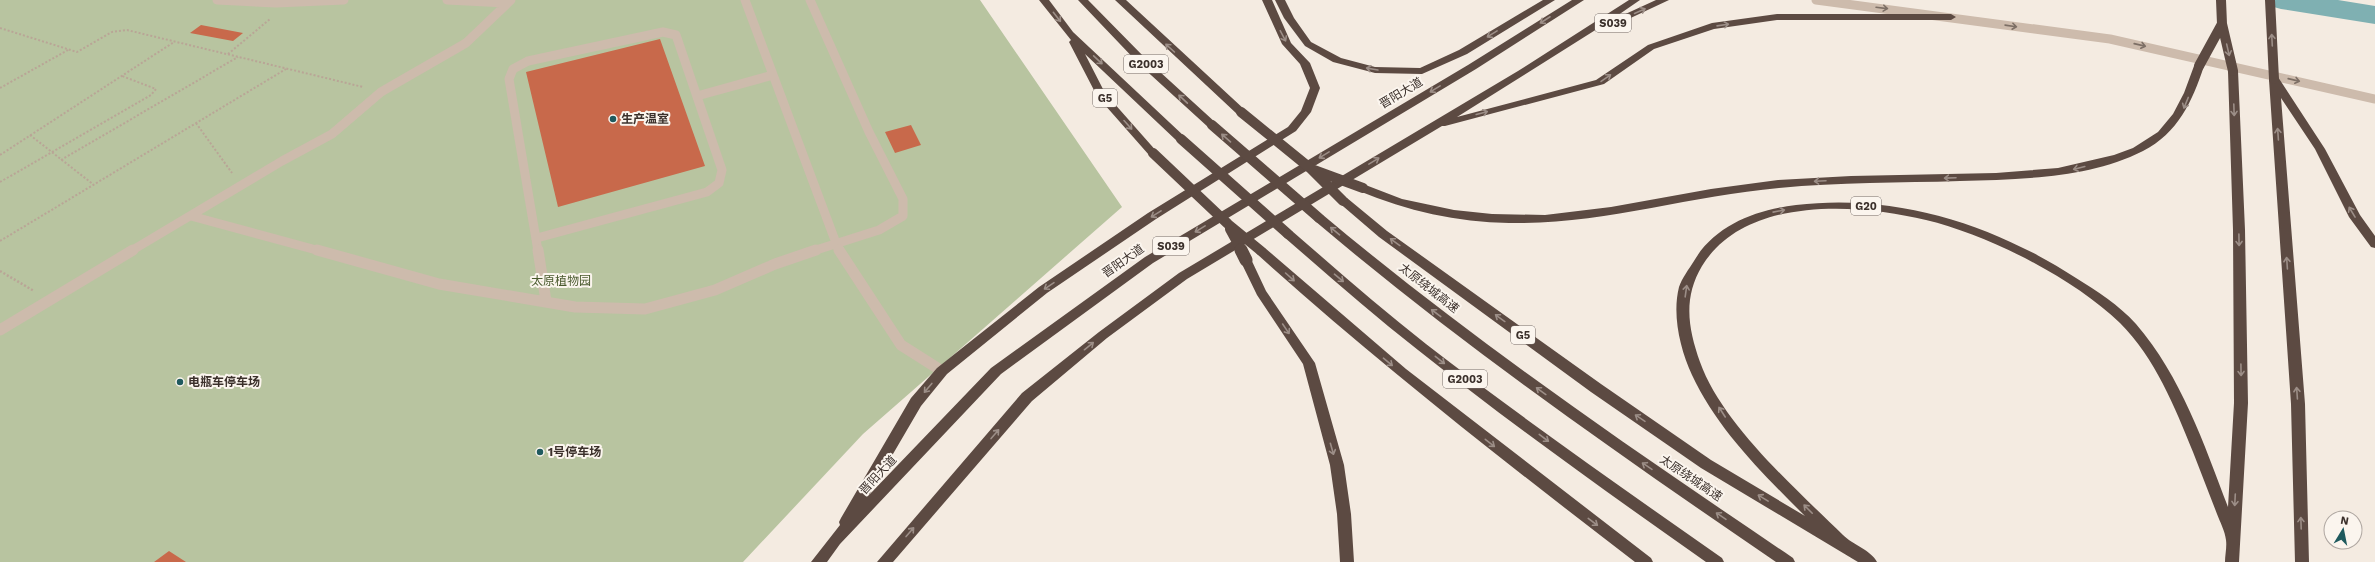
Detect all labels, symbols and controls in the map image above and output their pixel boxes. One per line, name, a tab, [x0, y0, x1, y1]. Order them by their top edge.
one-way arrow	[1875, 4, 1888, 12]
one-way arrow	[1634, 7, 1646, 15]
one-way arrow	[1053, 11, 1061, 22]
road number: S039	[1595, 14, 1631, 32]
one-way arrow	[1540, 15, 1551, 24]
one-way arrow	[1716, 21, 1729, 29]
one-way arrow	[2004, 22, 2017, 29]
one-way arrow	[1280, 29, 1287, 41]
one-way arrow	[1486, 30, 1498, 38]
one-way arrow	[2268, 34, 2275, 47]
one-way arrow	[2133, 42, 2146, 50]
one-way arrow	[2225, 43, 2232, 56]
one-way arrow	[1166, 44, 1176, 53]
road number: G2003	[1124, 55, 1168, 73]
one-way arrow	[1093, 56, 1104, 65]
one-way arrow	[1366, 64, 1379, 72]
one-way arrow	[1600, 74, 1611, 82]
street label: 晋阳大道	[1377, 75, 1425, 111]
one-way arrow	[2287, 77, 2300, 85]
one-way arrow	[1429, 85, 1441, 93]
road number: G5	[1093, 89, 1117, 107]
one-way arrow	[1178, 94, 1188, 103]
one-way arrow	[2181, 97, 2189, 109]
one-way arrow	[2231, 103, 2238, 116]
one-way arrow	[1475, 109, 1488, 116]
place label: 生产温室	[621, 112, 669, 126]
marker: 生产温室	[608, 114, 618, 124]
one-way arrow	[1124, 120, 1133, 130]
one-way arrow	[2274, 128, 2281, 141]
one-way arrow	[1221, 133, 1231, 142]
one-way arrow	[1318, 152, 1330, 160]
one-way arrow	[1368, 156, 1380, 164]
one-way arrow	[2073, 165, 2086, 173]
one-way arrow	[1944, 174, 1957, 182]
one-way arrow	[1814, 178, 1827, 185]
road number: G20	[1851, 197, 1881, 215]
one-way arrow	[2348, 206, 2356, 218]
one-way arrow	[1772, 207, 1785, 215]
one-way arrow	[1150, 210, 1162, 218]
one-way arrow	[1195, 225, 1206, 233]
one-way arrow	[1330, 227, 1341, 236]
one-way arrow	[2235, 233, 2243, 246]
road number: S039	[1153, 237, 1189, 255]
one-way arrow	[1389, 238, 1400, 246]
street label: 晋阳大道	[1099, 241, 1147, 281]
one-way arrow	[2284, 257, 2291, 270]
street label: 太原绕城高速	[1396, 260, 1462, 316]
one-way arrow	[1285, 273, 1295, 282]
one-way arrow	[1334, 273, 1344, 282]
park label: 太原植物园	[531, 274, 591, 288]
one-way arrow	[1043, 282, 1054, 290]
one-way arrow	[1682, 285, 1690, 298]
one-way arrow	[1431, 309, 1442, 317]
one-way arrow	[1494, 314, 1505, 322]
one-way arrow	[1282, 324, 1290, 335]
road number: G5	[1511, 326, 1535, 344]
one-way arrow	[1084, 341, 1095, 350]
one-way arrow	[1434, 355, 1445, 364]
one-way arrow	[1383, 358, 1394, 367]
one-way arrow	[2237, 363, 2244, 376]
road number: G2003	[1443, 370, 1487, 388]
place label: 电瓶车停车场	[188, 375, 260, 389]
marker: 电瓶车停车场	[175, 377, 185, 387]
one-way arrow	[924, 383, 933, 393]
one-way arrow	[1536, 386, 1547, 395]
one-way arrow	[2293, 387, 2300, 400]
one-way arrow	[1718, 407, 1726, 418]
one-way arrow	[1634, 414, 1645, 422]
one-way arrow	[990, 429, 999, 439]
one-way arrow	[1538, 434, 1549, 442]
one-way arrow	[1484, 439, 1495, 447]
one-way arrow	[1329, 443, 1336, 456]
place label: 1号停车场	[548, 445, 601, 459]
marker: 1号停车场	[535, 447, 545, 457]
street label: 太原绕城高速	[1657, 452, 1725, 504]
street label: 晋阳大道	[857, 453, 899, 497]
one-way arrow	[1641, 462, 1652, 470]
one-way arrow	[2232, 493, 2239, 506]
one-way arrow	[1758, 494, 1769, 502]
one-way arrow	[1803, 504, 1813, 514]
north arrow	[2323, 510, 2363, 550]
one-way arrow	[1715, 512, 1726, 521]
text: N	[2340, 514, 2350, 528]
one-way arrow	[2297, 517, 2305, 530]
one-way arrow	[1588, 518, 1599, 526]
one-way arrow	[905, 527, 914, 538]

